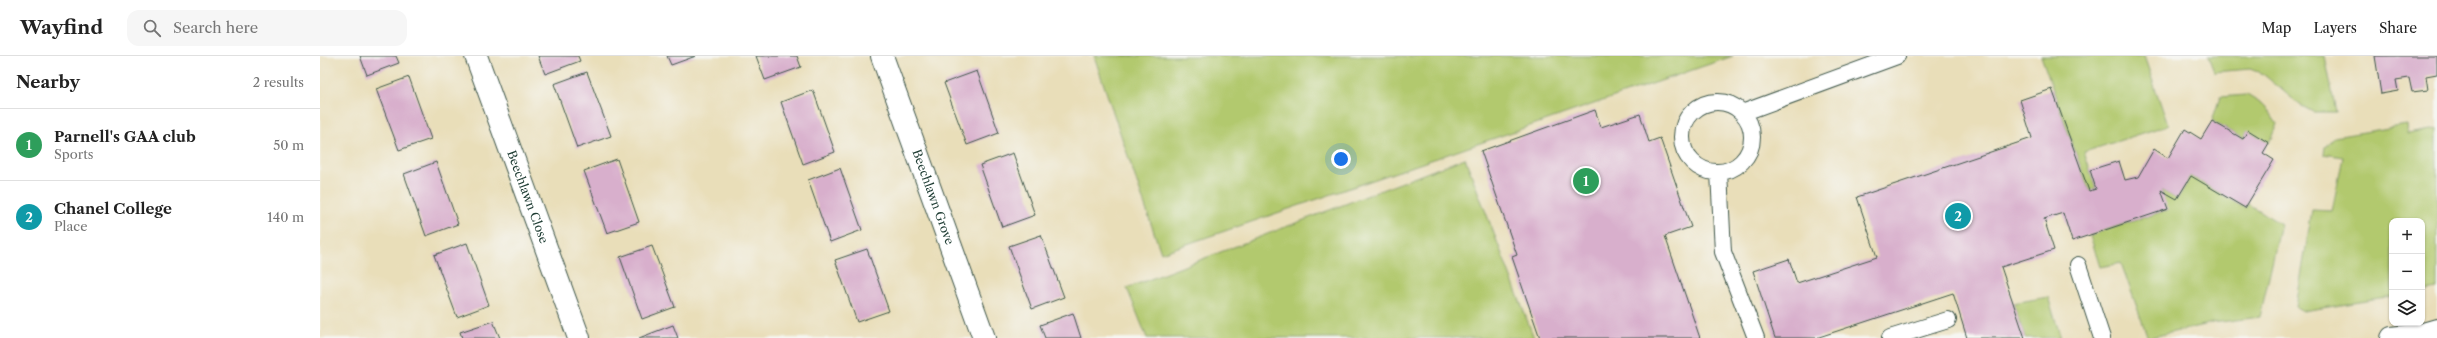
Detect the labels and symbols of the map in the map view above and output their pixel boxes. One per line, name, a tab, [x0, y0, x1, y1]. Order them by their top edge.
street label: Beechlawn Grove	[909, 147, 958, 247]
street label: Beechlawn Close	[504, 148, 552, 246]
your location	[1331, 149, 1351, 169]
pin: 1	[1573, 166, 1599, 196]
pin: 2	[1945, 201, 1971, 231]

